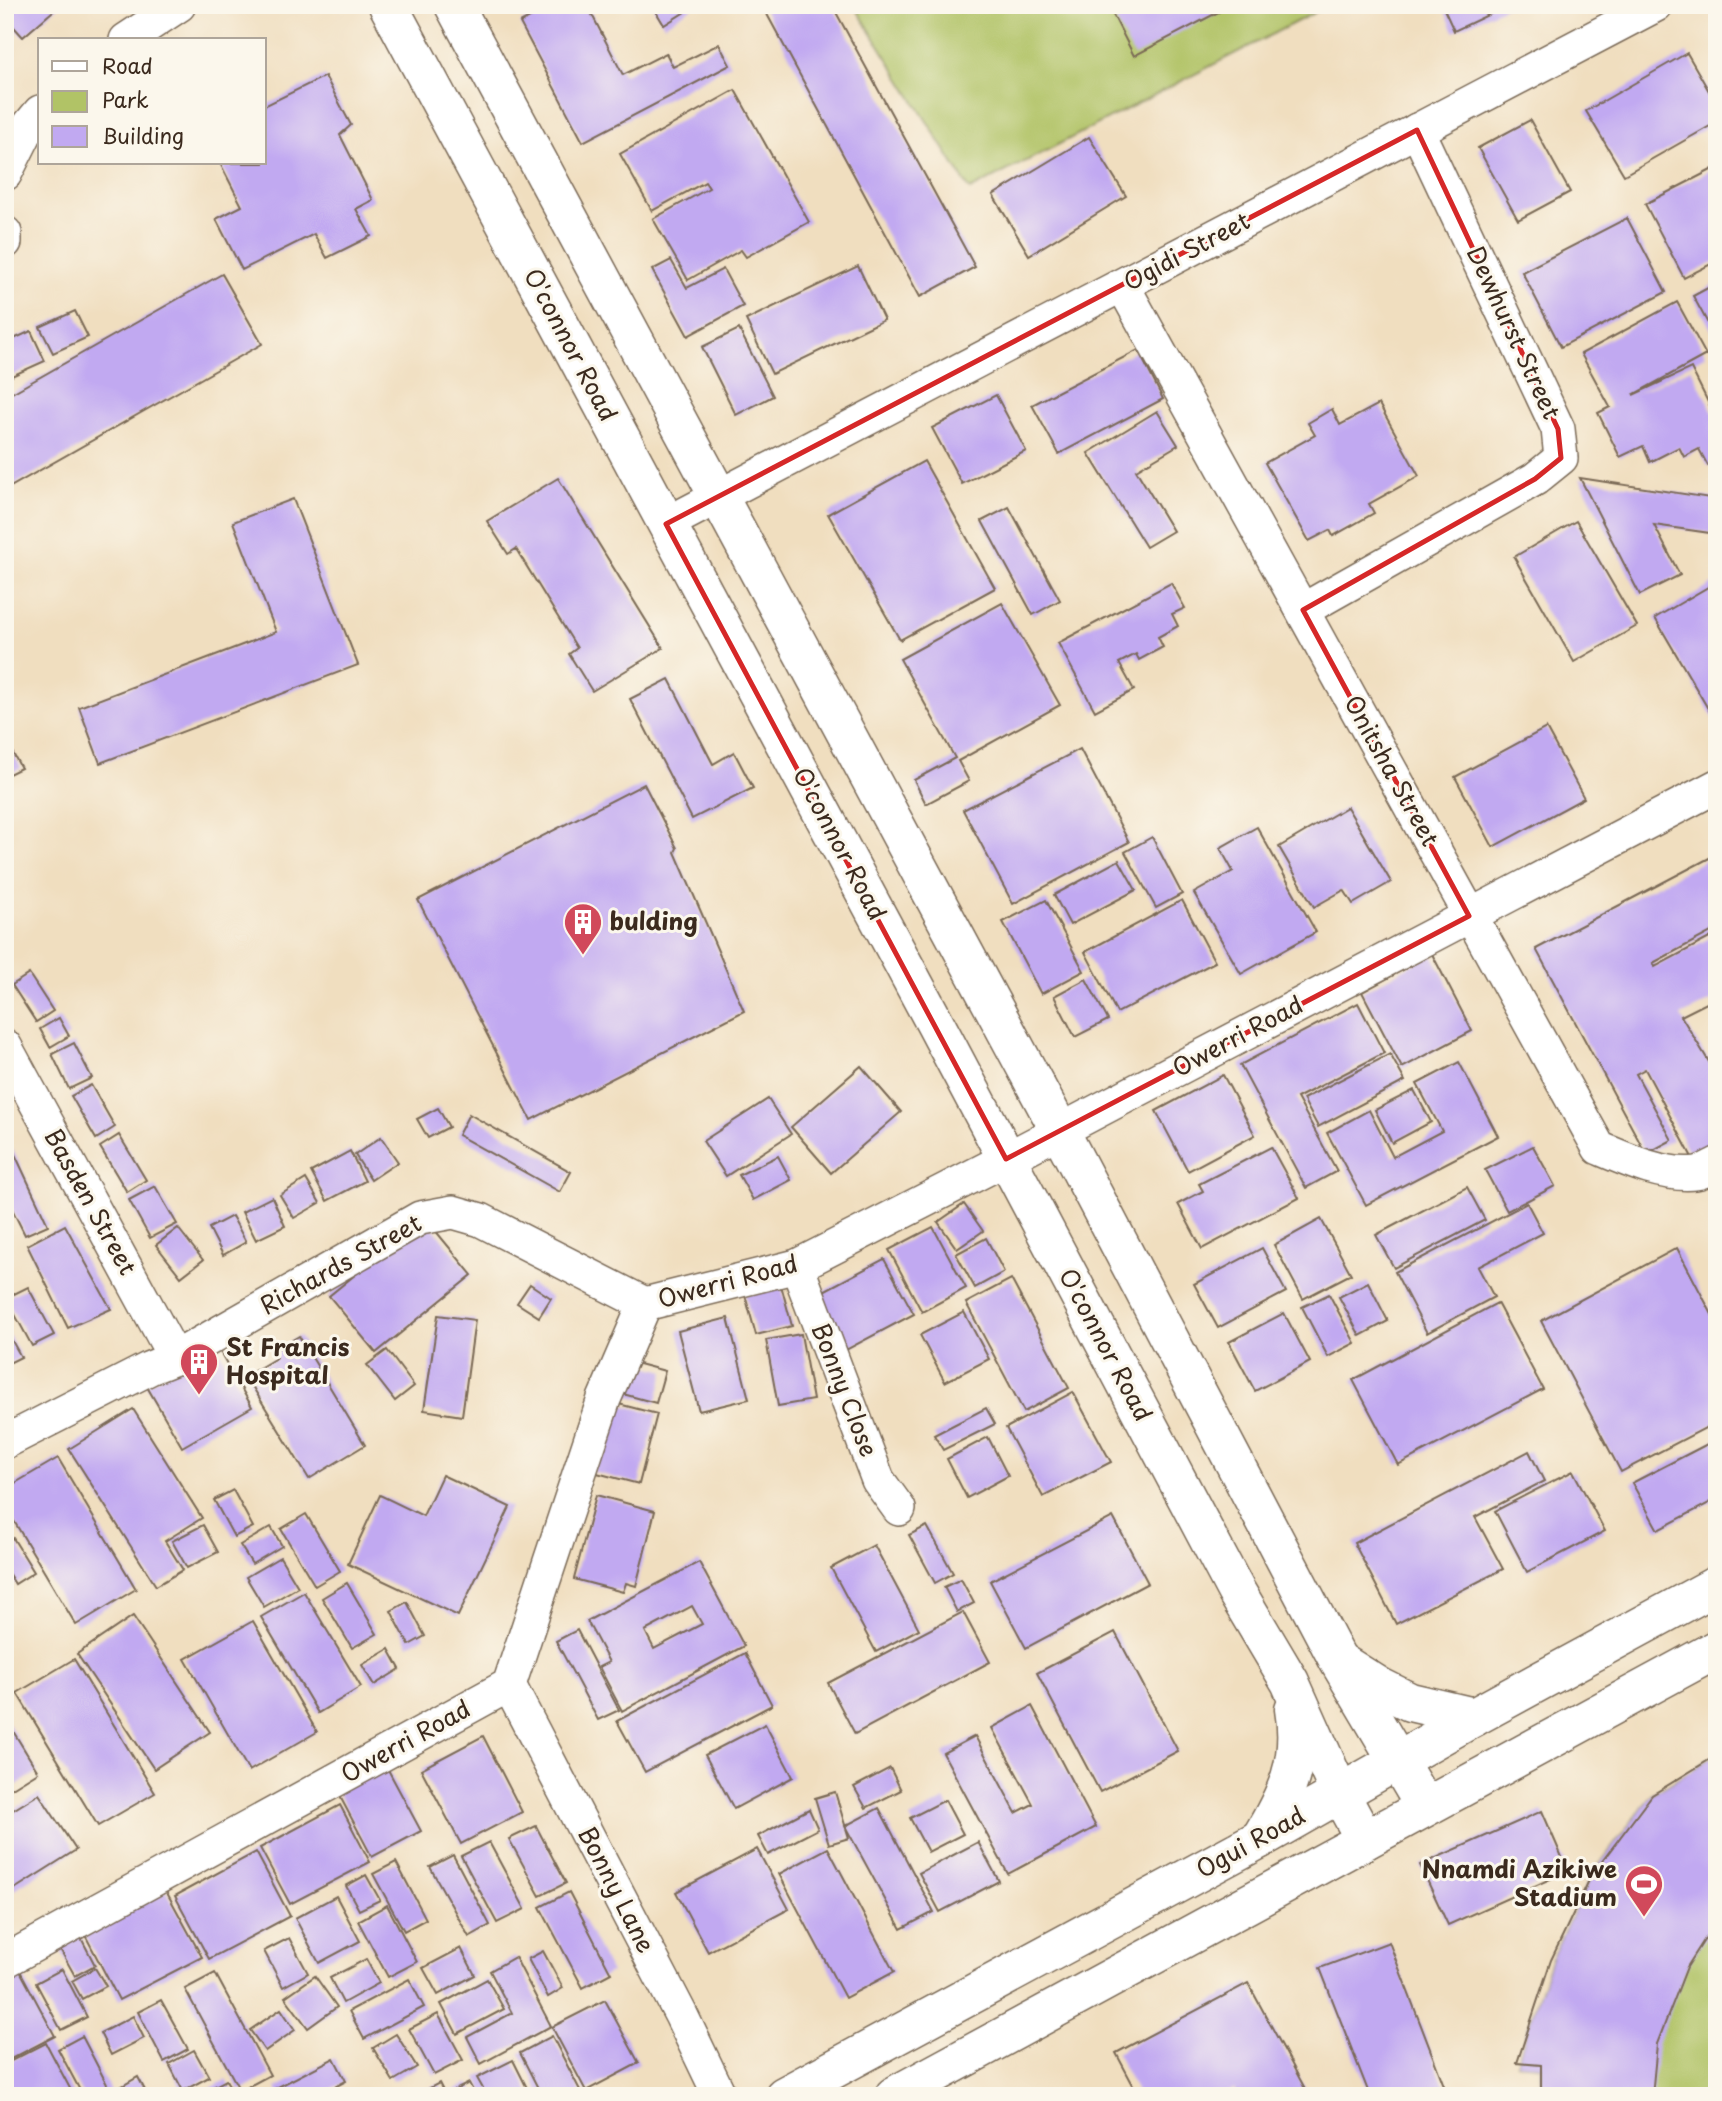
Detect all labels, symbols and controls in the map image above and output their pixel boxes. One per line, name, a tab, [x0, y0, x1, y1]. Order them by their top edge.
legend	[38, 38, 266, 164]
text: Road	[102, 49, 153, 81]
text: Park	[102, 83, 149, 115]
text: Building	[102, 119, 184, 151]
street label: Ogidi Street	[1116, 202, 1256, 299]
street label: Dewhurst Street	[1459, 239, 1571, 425]
street label: O'connor Road	[516, 261, 627, 427]
street label: Onitsha Street	[1336, 688, 1449, 852]
street label: O'connor Road	[785, 760, 896, 926]
building icon: bulding	[562, 901, 604, 956]
place label: bulding	[610, 902, 698, 938]
street label: Owerri Road	[1165, 986, 1309, 1085]
street label: Basden Street	[37, 1121, 147, 1281]
street label: Richards Street	[253, 1204, 428, 1323]
street label: Owerri Road	[654, 1244, 801, 1316]
street label: O'connor Road	[1051, 1261, 1162, 1427]
street label: Bonny Close	[804, 1317, 888, 1461]
place label: St Francis Hospital	[226, 1328, 350, 1392]
building icon: St Francis Hospital	[178, 1341, 220, 1396]
street label: Owerri Road	[334, 1690, 477, 1791]
street label: Ogui Road	[1189, 1797, 1311, 1886]
street label: Bonny Lane	[570, 1820, 665, 1959]
place label: Nnamdi Azikiwe Stadium	[1422, 1850, 1617, 1914]
sports icon: Nnamdi Azikiwe Stadium	[1623, 1863, 1665, 1918]

